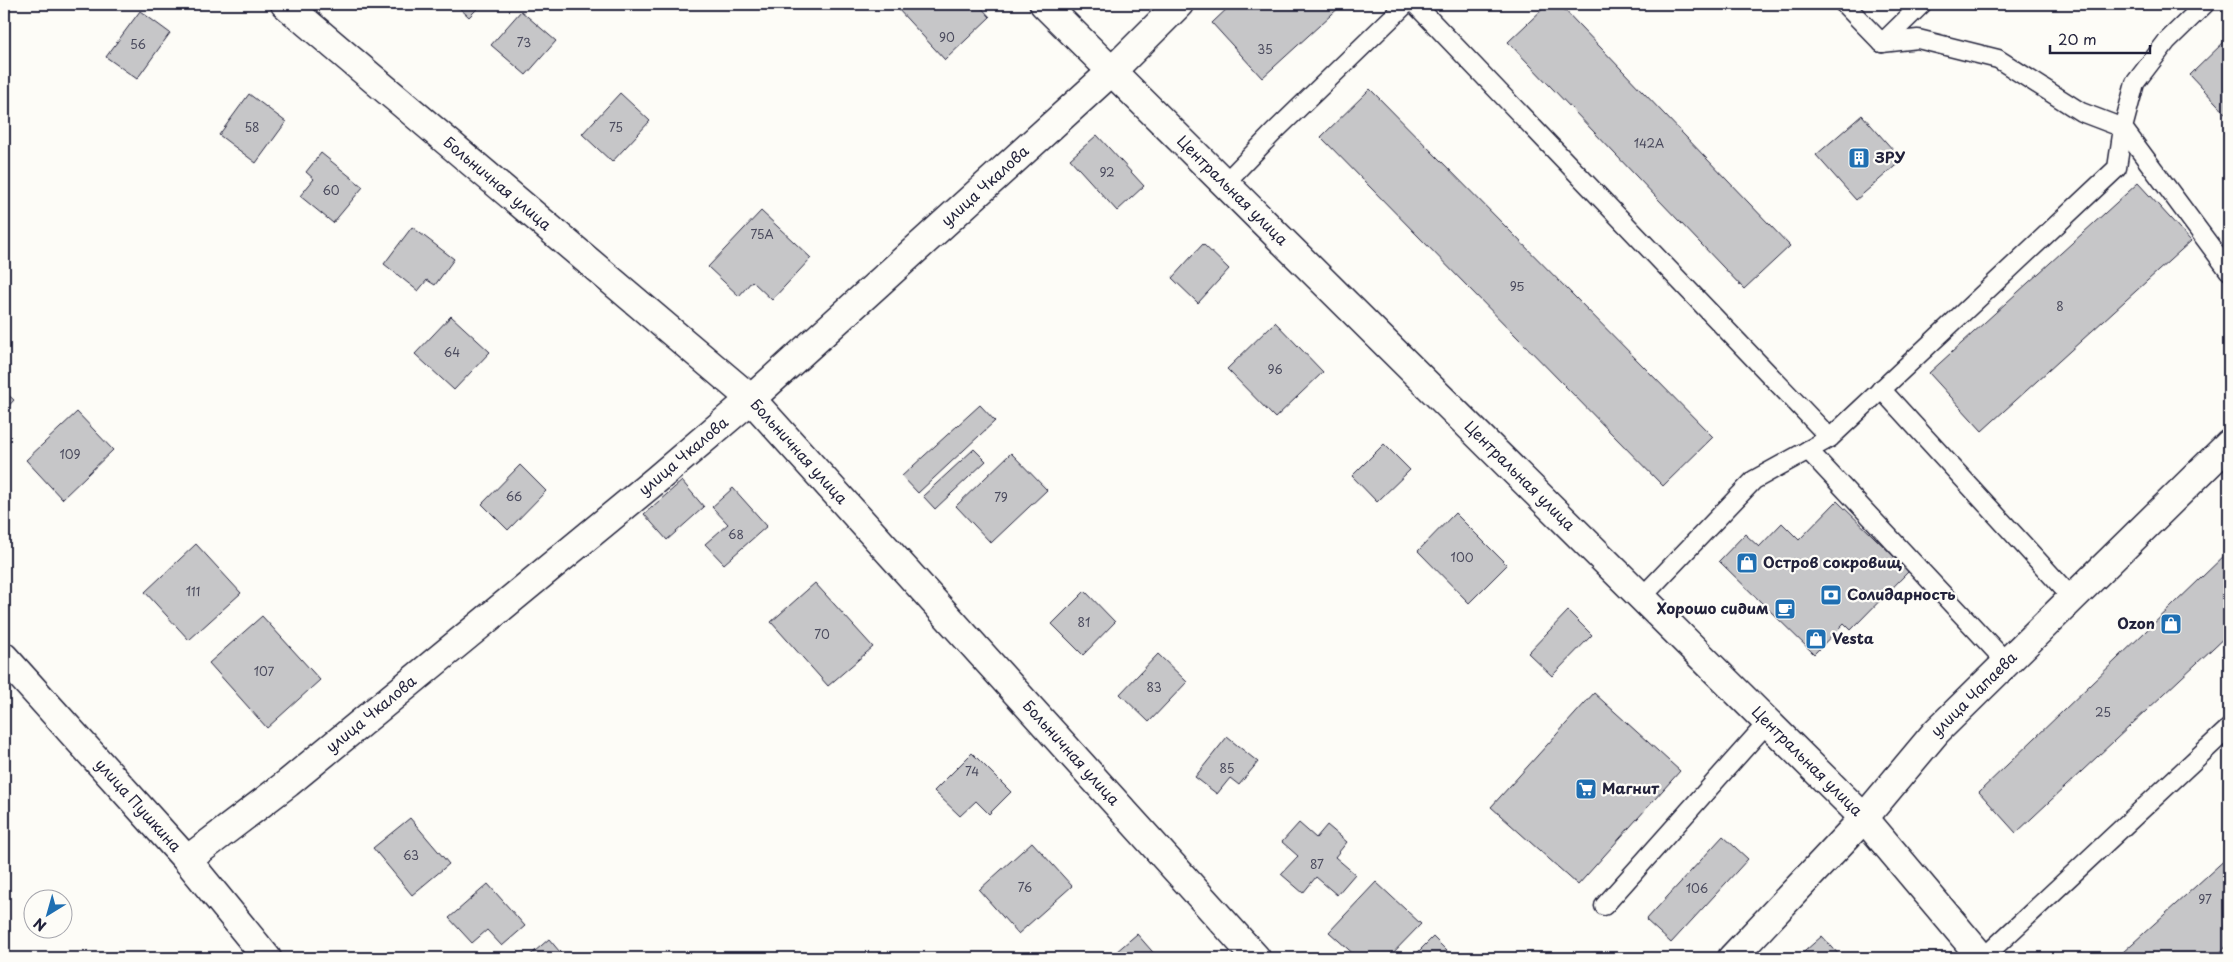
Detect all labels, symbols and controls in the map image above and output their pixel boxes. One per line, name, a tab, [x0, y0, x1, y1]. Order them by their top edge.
scale bar	[2050, 22, 2150, 54]
text: 20 m	[2058, 27, 2097, 50]
house number: 90	[939, 28, 955, 46]
house number: 73	[517, 33, 531, 51]
house number: 56	[130, 35, 146, 53]
house number: 35	[1257, 40, 1273, 58]
house number: 58	[244, 118, 260, 136]
house number: 75	[609, 118, 623, 136]
street label: Центральная улица	[1172, 129, 1294, 250]
street label: Больничная улица	[439, 130, 558, 236]
house number: 142А	[1634, 134, 1664, 152]
street label: улица Чкалова	[935, 139, 1034, 231]
place label: ЗРУ	[1874, 145, 1905, 168]
building icon: ЗРУ	[1847, 146, 1871, 170]
house number: 92	[1099, 163, 1115, 181]
house number: 60	[322, 181, 340, 199]
house number: 75А	[750, 225, 774, 243]
house number: 95	[1510, 277, 1524, 295]
house number: 8	[2056, 297, 2064, 315]
house number: 64	[444, 343, 460, 361]
house number: 96	[1267, 360, 1283, 378]
street label: Больничная улица	[746, 393, 854, 509]
street label: улица Чкалова	[633, 410, 733, 500]
street label: Центральная улица	[1460, 415, 1582, 536]
house number: 109	[59, 445, 81, 463]
house number: 66	[506, 487, 522, 505]
house number: 79	[994, 488, 1008, 506]
house number: 68	[728, 525, 744, 543]
house number: 100	[1451, 548, 1474, 566]
place label: Остров сокровищ	[1763, 550, 1902, 573]
shop icon: Остров сокровищ	[1735, 551, 1759, 575]
house number: 111	[186, 582, 200, 600]
place label: Солидарность	[1847, 582, 1956, 605]
bank icon: Солидарность	[1819, 583, 1843, 607]
place label: Хорошо сидим	[1657, 596, 1769, 619]
cafe icon: Хорошо сидим	[1773, 597, 1797, 621]
place label: Ozon	[2117, 611, 2155, 634]
shop icon: Ozon	[2159, 612, 2183, 636]
house number: 81	[1078, 613, 1090, 631]
house number: 70	[814, 625, 830, 643]
place label: Vesta	[1832, 626, 1874, 649]
shop icon: Vesta	[1804, 627, 1828, 651]
street label: улица Чапаева	[1925, 645, 2022, 741]
house number: 107	[254, 662, 275, 680]
street label: улица Чкалова	[320, 668, 421, 757]
house number: 83	[1146, 678, 1162, 696]
street label: Больничная улица	[1018, 694, 1126, 810]
street label: Центральная улица	[1747, 700, 1869, 821]
house number: 25	[2095, 703, 2111, 721]
street label: улица Пушкина	[91, 753, 188, 857]
house number: 85	[1220, 759, 1234, 777]
house number: 74	[965, 762, 979, 780]
place label: Магнит	[1602, 776, 1660, 799]
supermarket icon: Магнит	[1574, 777, 1598, 801]
house number: 63	[403, 846, 419, 864]
house number: 87	[1310, 855, 1324, 873]
house number: 76	[1018, 878, 1032, 896]
house number: 106	[1686, 879, 1708, 897]
north arrow	[22, 890, 72, 940]
house number: 97	[2198, 890, 2212, 908]
text: N	[29, 913, 51, 937]

